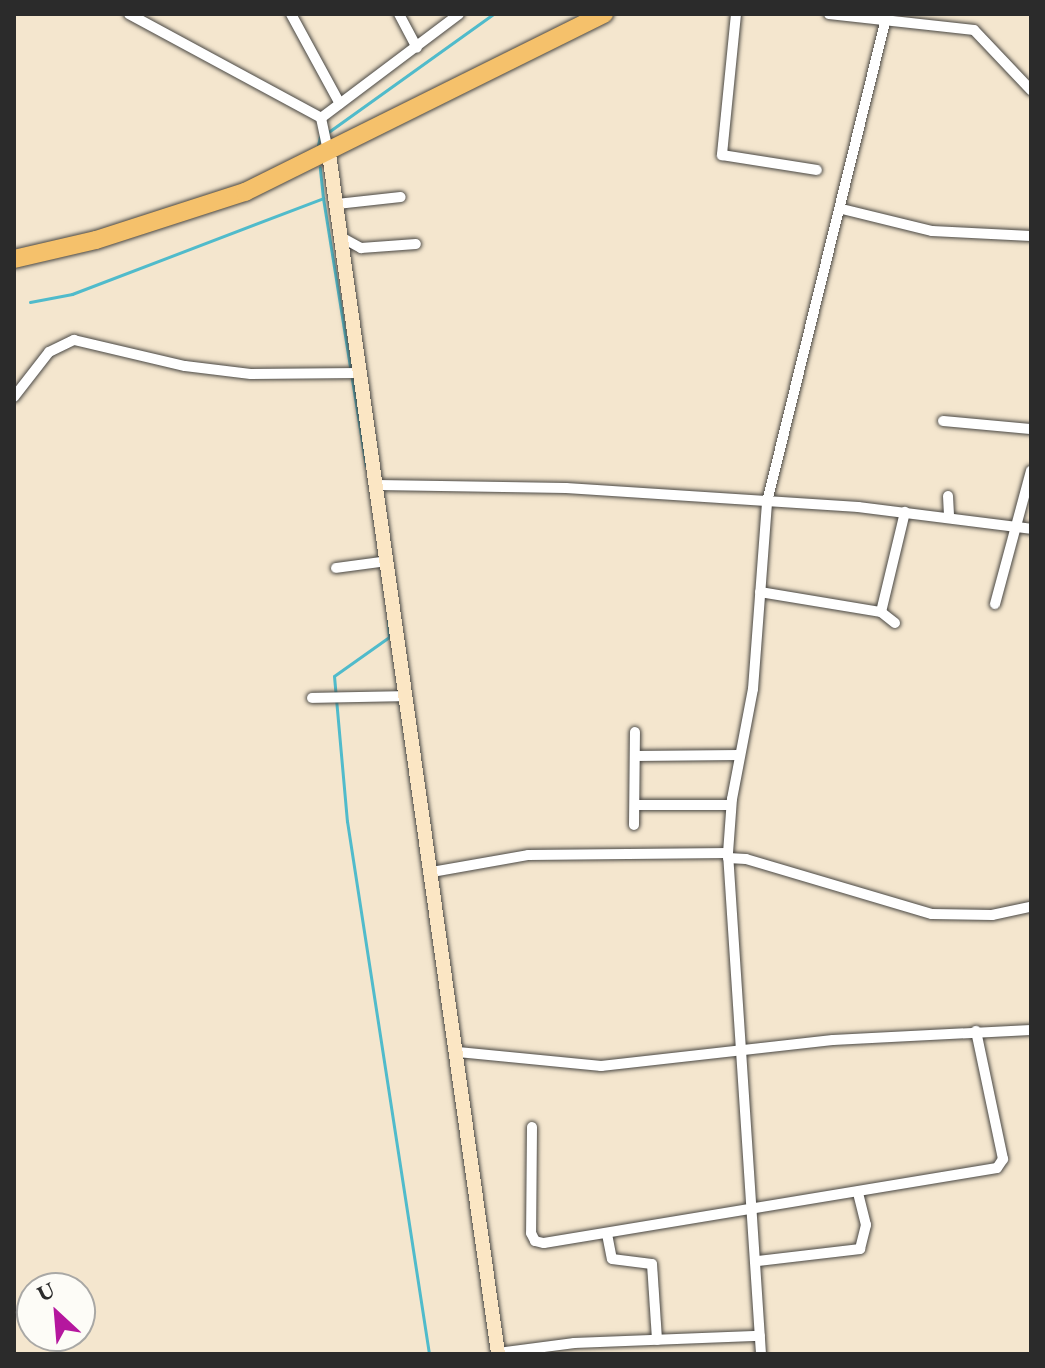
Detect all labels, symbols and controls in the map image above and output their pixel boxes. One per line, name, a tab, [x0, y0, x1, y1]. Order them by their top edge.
north arrow	[16, 1272, 96, 1352]
text: U	[32, 1275, 60, 1308]

